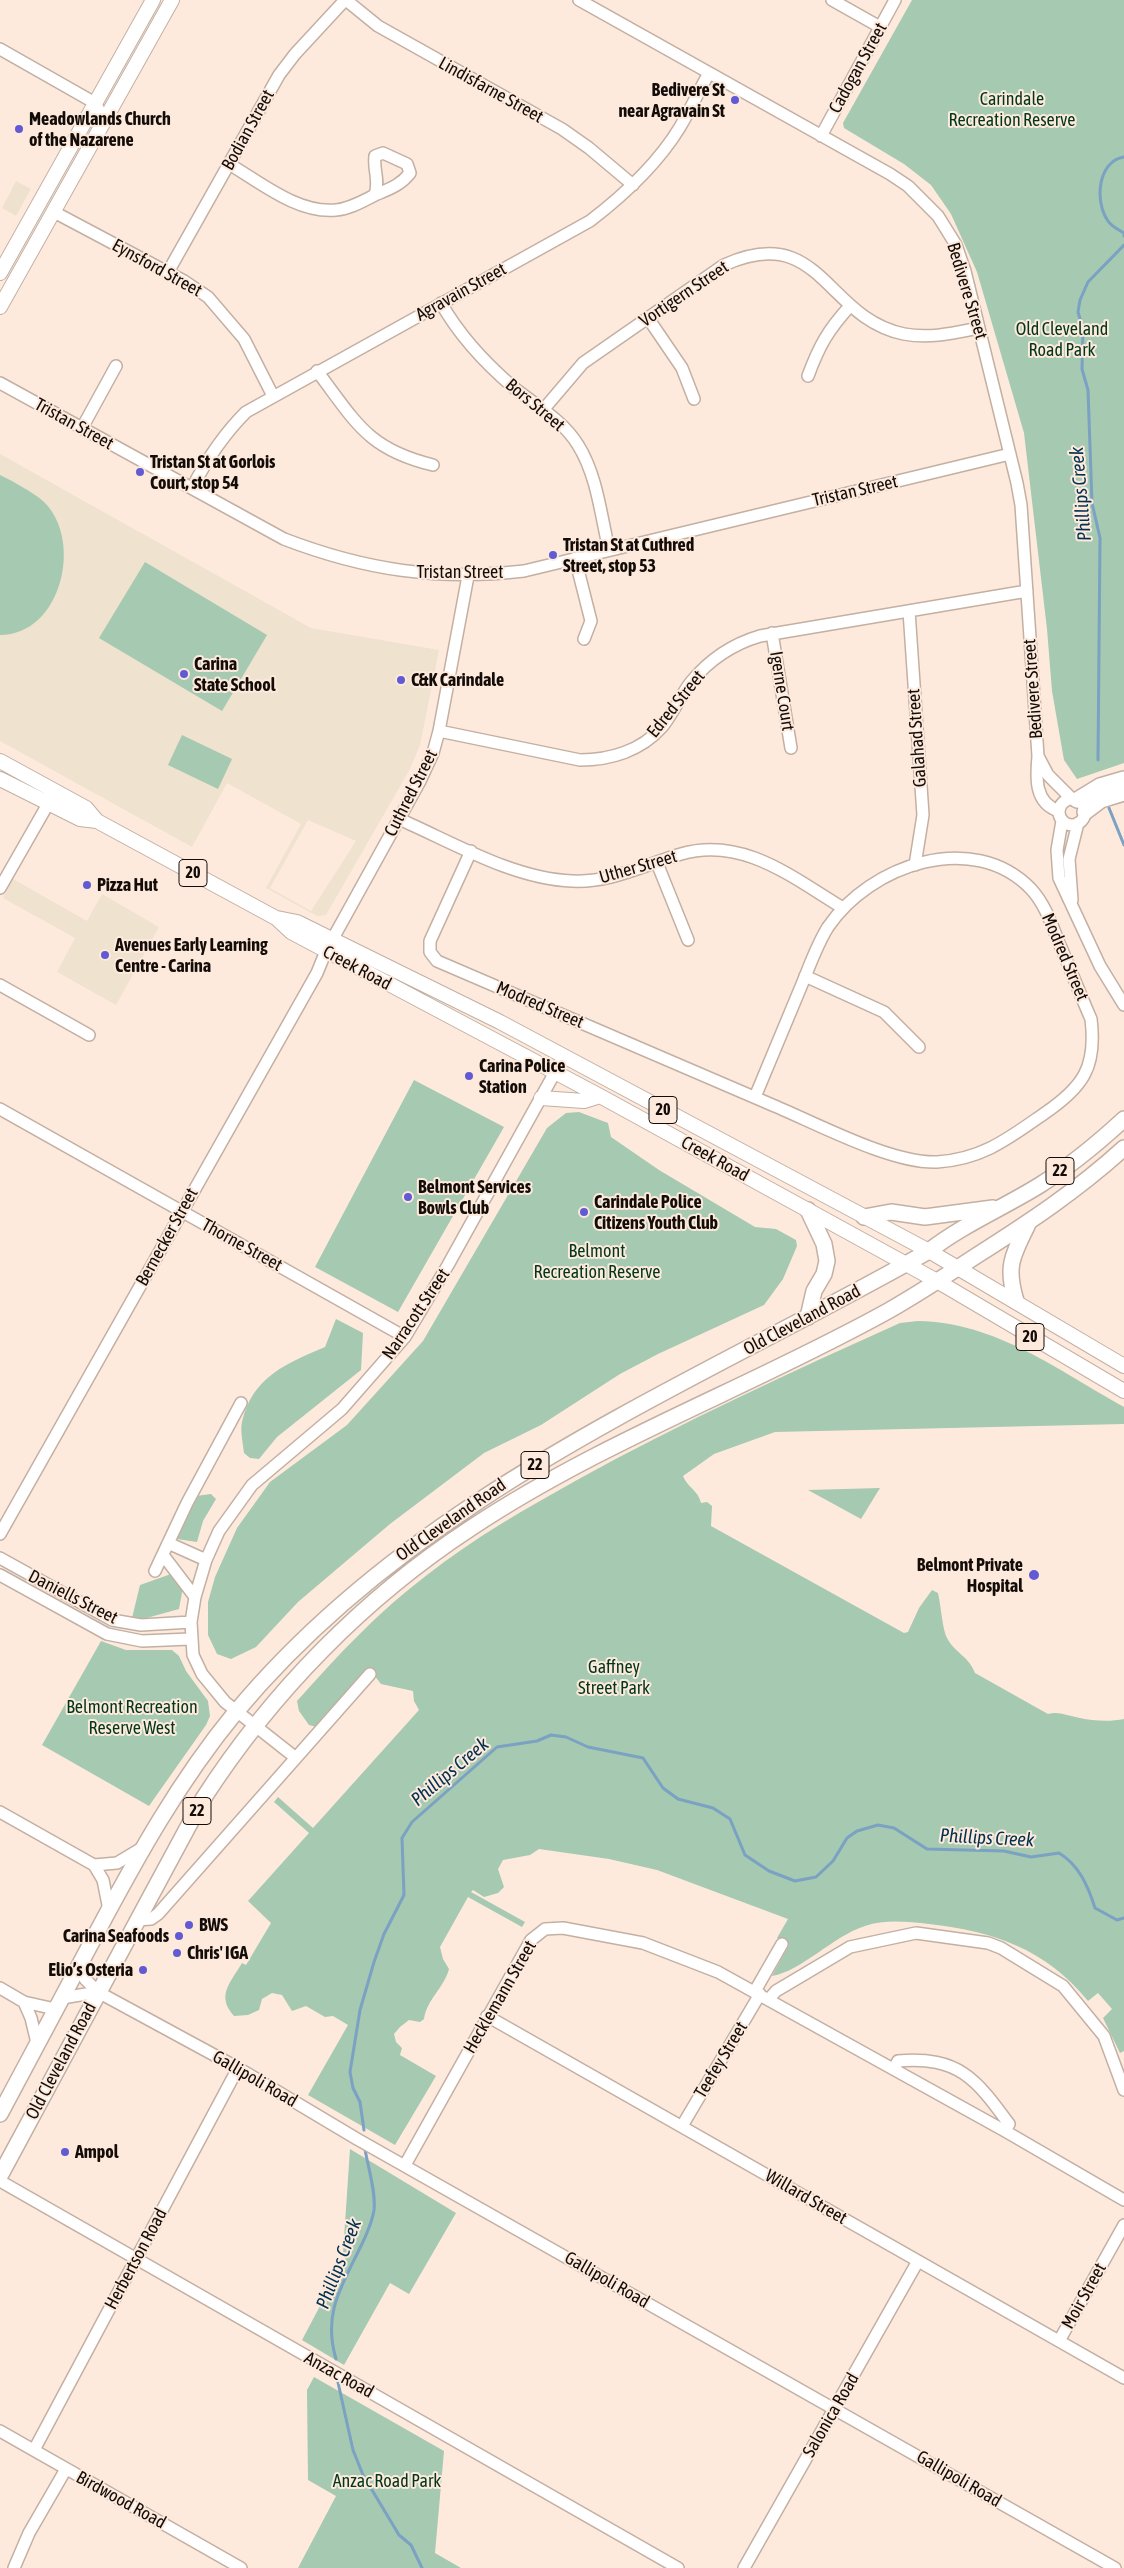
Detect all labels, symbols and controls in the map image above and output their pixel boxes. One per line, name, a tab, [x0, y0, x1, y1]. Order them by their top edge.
street label: Cadogan Street	[824, 19, 892, 117]
street label: Lindisfarne Street	[435, 52, 547, 128]
place label: Bedivere St near Agravain St	[618, 79, 725, 122]
street label: Bodian Street	[217, 86, 279, 174]
park label: Carindale Recreation Reserve	[949, 88, 1075, 130]
marker: Bedivere St near Agravain St	[729, 94, 741, 106]
place label: Meadowlands Church of the Nazarene	[29, 108, 171, 150]
marker: Meadowlands Church of the Nazarene	[13, 123, 25, 135]
street label: Eynsford Street	[108, 234, 206, 302]
street label: Bedivere Street	[942, 240, 992, 342]
street label: Vortigern Street	[635, 256, 733, 332]
street label: Agravain Street	[412, 258, 510, 326]
park label: Old Cleveland Road Park	[1016, 318, 1108, 360]
street label: Bors Street	[501, 374, 569, 436]
street label: Tristan Street	[31, 393, 117, 455]
water label: Phillips Creek	[1066, 446, 1096, 542]
place label: Tristan St at Gorlois Court, stop 54	[150, 451, 275, 494]
marker: Tristan St at Gorlois Court, stop 54	[134, 466, 146, 478]
street label: Tristan Street	[810, 471, 900, 511]
place label: Tristan St at Cuthred Street, stop 53	[563, 534, 694, 576]
marker: Tristan St at Cuthred Street, stop 53	[547, 549, 559, 561]
street label: Tristan Street	[417, 561, 503, 583]
street label: Bedivere Street	[1019, 638, 1047, 740]
street label: Igerne Court	[765, 650, 799, 732]
place label: Carina State School	[194, 653, 275, 696]
street label: Edred Street	[642, 666, 710, 742]
marker: Carina State School	[178, 668, 190, 680]
place label: C&K Carindale	[411, 669, 504, 691]
marker: C&K Carindale	[395, 674, 407, 686]
street label: Galahad Street	[903, 688, 931, 788]
street label: Cuthred Street	[380, 746, 442, 840]
street label: Uther Street	[597, 846, 679, 888]
road number: 20	[179, 860, 207, 886]
place label: Pizza Hut	[97, 874, 158, 896]
marker: Pizza Hut	[81, 879, 93, 891]
street label: Modred Street	[1037, 910, 1093, 1004]
place label: Avenues Early Learning Centre - Carina	[115, 934, 268, 976]
street label: Creek Road	[319, 941, 395, 995]
marker: Avenues Early Learning Centre - Carina	[99, 949, 111, 961]
street label: Modred Street	[493, 977, 587, 1033]
place label: Carina Police Station	[479, 1055, 565, 1098]
marker: Carina Police Station	[463, 1070, 475, 1082]
road number: 20	[649, 1096, 677, 1124]
street label: Creek Road	[677, 1132, 753, 1186]
road number: 22	[1046, 1158, 1074, 1184]
place label: Belmont Services Bowls Club	[418, 1176, 531, 1218]
street label: Bernecker Street	[131, 1184, 203, 1290]
marker: Belmont Services Bowls Club	[402, 1191, 414, 1203]
place label: Carindale Police Citizens Youth Club	[594, 1191, 718, 1234]
marker: Carindale Police Citizens Youth Club	[578, 1206, 590, 1218]
street label: Thorne Street	[198, 1214, 286, 1276]
park label: Belmont Recreation Reserve	[534, 1240, 660, 1282]
street label: Narracott Street	[378, 1264, 454, 1364]
street label: Old Cleveland Road	[740, 1280, 864, 1360]
road number: 20	[1016, 1324, 1044, 1350]
road number: 22	[521, 1452, 549, 1478]
street label: Old Cleveland Road	[392, 1474, 510, 1566]
place label: Belmont Private Hospital	[917, 1554, 1023, 1596]
street label: Daniells Street	[25, 1565, 121, 1629]
marker: Belmont Private Hospital	[1027, 1568, 1041, 1582]
park label: Gaffney Street Park	[578, 1656, 650, 1698]
park label: Belmont Recreation Reserve West	[66, 1696, 198, 1738]
water label: Phillips Creek	[406, 1733, 494, 1811]
road number: 22	[183, 1798, 211, 1824]
water label: Phillips Creek	[939, 1824, 1035, 1852]
place label: BWS	[199, 1914, 228, 1936]
marker: BWS	[183, 1919, 195, 1931]
place label: Carina Seafoods	[63, 1925, 169, 1947]
marker: Carina Seafoods	[173, 1930, 185, 1942]
street label: Hecklemann Street	[459, 1937, 541, 2057]
place label: Chris' IGA	[187, 1942, 248, 1964]
marker: Chris' IGA	[171, 1947, 183, 1959]
place label: Elio’s Osteria	[48, 1959, 133, 1981]
marker: Elio’s Osteria	[137, 1964, 149, 1976]
street label: Old Cleveland Road	[21, 1999, 101, 2123]
street label: Teefey Street	[690, 2018, 752, 2102]
street label: Gallipoli Road	[209, 2046, 301, 2112]
place label: Ampol	[75, 2141, 119, 2163]
marker: Ampol	[59, 2146, 71, 2158]
street label: Willard Street	[761, 2165, 851, 2229]
street label: Herbertson Road	[100, 2205, 172, 2313]
water label: Phillips Creek	[311, 2216, 367, 2312]
street label: Gallipoli Road	[561, 2247, 653, 2313]
street label: Moir Street	[1057, 2259, 1111, 2333]
street label: Anzac Road	[301, 2347, 377, 2403]
street label: Salonica Road	[798, 2369, 864, 2461]
street label: Gallipoli Road	[913, 2446, 1005, 2512]
street label: Birdwood Road	[72, 2466, 170, 2534]
park label: Anzac Road Park	[333, 2470, 441, 2492]

